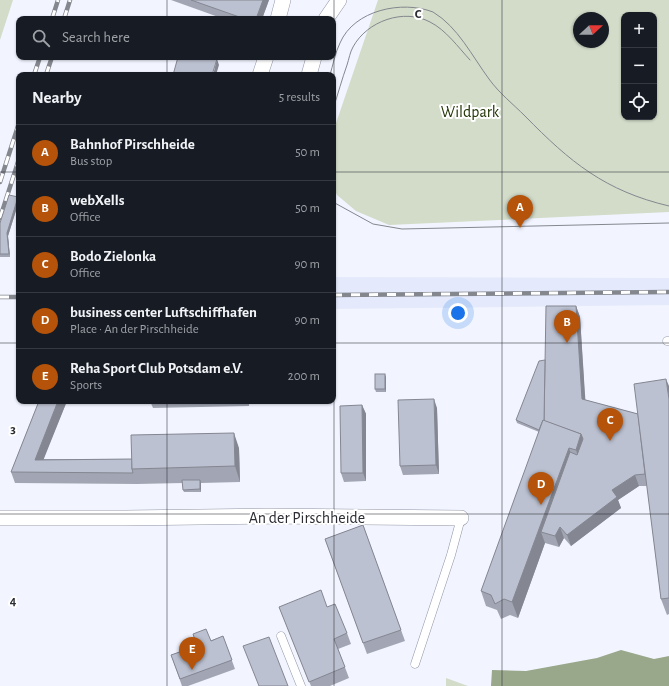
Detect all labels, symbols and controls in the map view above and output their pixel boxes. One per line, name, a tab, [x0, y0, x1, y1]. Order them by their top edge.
text: C	[415, 8, 422, 21]
north arrow	[573, 12, 609, 48]
map controls	[621, 12, 657, 120]
button: +	[621, 12, 657, 48]
search box	[16, 16, 336, 60]
icon: search	[30, 27, 52, 49]
text: Search here	[62, 30, 130, 45]
button: −	[621, 48, 657, 84]
button: locate	[621, 84, 657, 120]
text: Nearby	[32, 89, 82, 106]
text: 5 results	[279, 91, 320, 104]
park label: Wildpark	[441, 104, 500, 120]
text: Bahnhof Pirschheide	[70, 137, 195, 152]
text: A	[41, 146, 49, 159]
text: 50 m	[295, 146, 320, 159]
text: Bus stop	[70, 155, 112, 168]
text: webXells	[70, 193, 125, 208]
pin: A	[507, 195, 533, 228]
text: B	[41, 202, 49, 215]
text: 50 m	[295, 202, 320, 215]
text: Office	[70, 211, 100, 224]
text: Bodo Zielonka	[70, 249, 156, 264]
text: C	[42, 258, 48, 271]
text: 90 m	[294, 258, 320, 271]
text: Office	[70, 267, 100, 280]
your location	[448, 303, 468, 323]
text: business center Luftschiffhafen	[70, 305, 257, 320]
pin: B	[554, 310, 580, 343]
text: D	[41, 314, 49, 327]
text: 90 m	[294, 314, 320, 327]
text: Place · An der Pirschheide	[70, 323, 199, 336]
text: Reha Sport Club Potsdam e.V.	[70, 361, 243, 376]
text: E	[42, 370, 48, 383]
text: 200 m	[288, 370, 320, 383]
text: Sports	[70, 379, 102, 392]
pin: C	[597, 408, 623, 441]
text: 3	[10, 423, 16, 436]
pin: D	[528, 472, 554, 505]
street label: An der Pirschheide	[249, 510, 365, 526]
text: 4	[10, 595, 17, 608]
pin: E	[179, 637, 205, 670]

